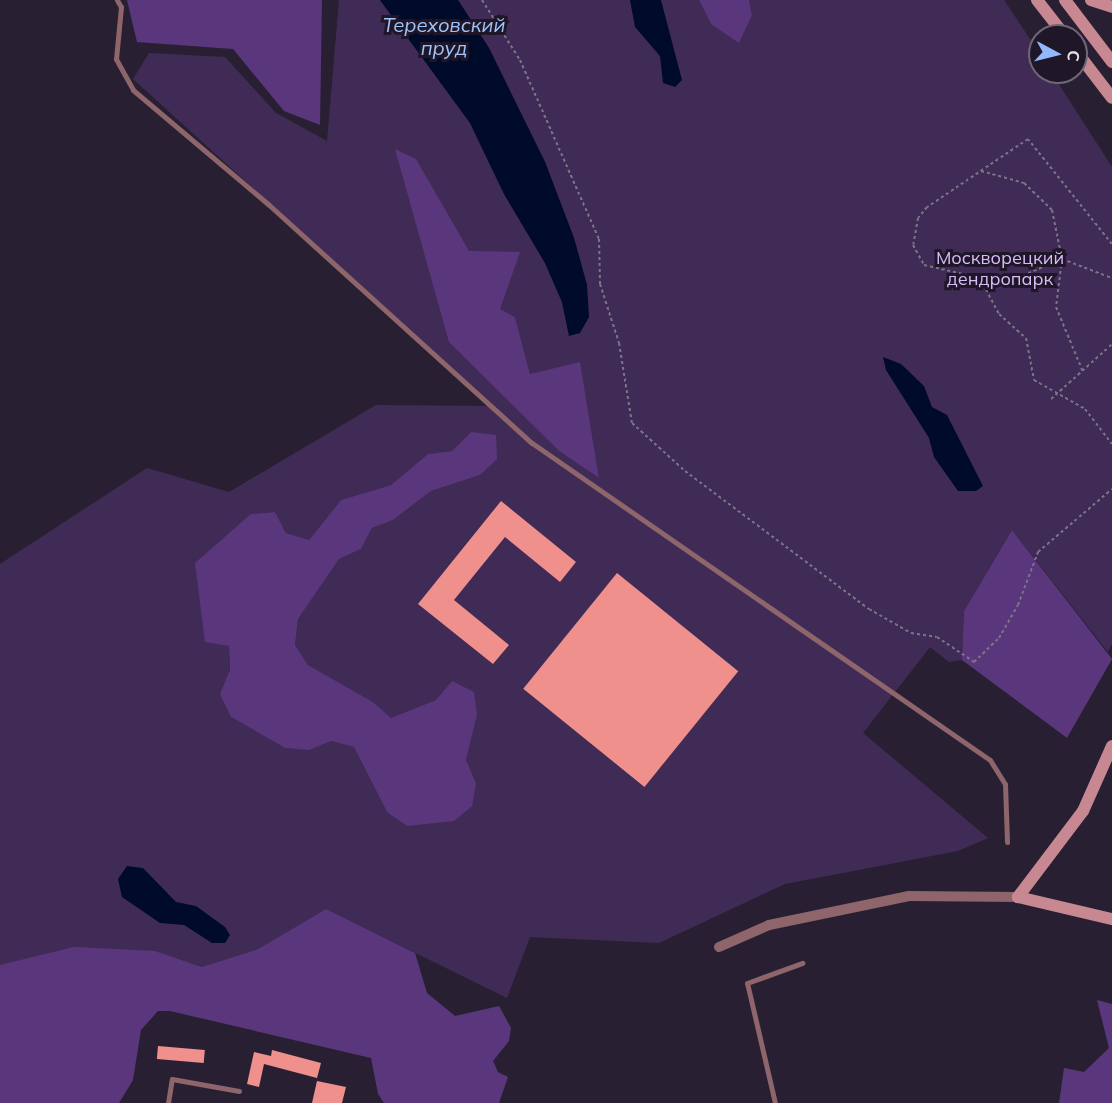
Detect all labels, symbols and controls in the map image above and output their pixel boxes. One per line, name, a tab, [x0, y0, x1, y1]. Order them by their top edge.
water label: Тереховский пруд	[383, 13, 505, 60]
north arrow	[1028, 24, 1088, 84]
text: С	[1063, 49, 1084, 63]
park label: Москворецкий дендропарк	[936, 248, 1064, 290]

